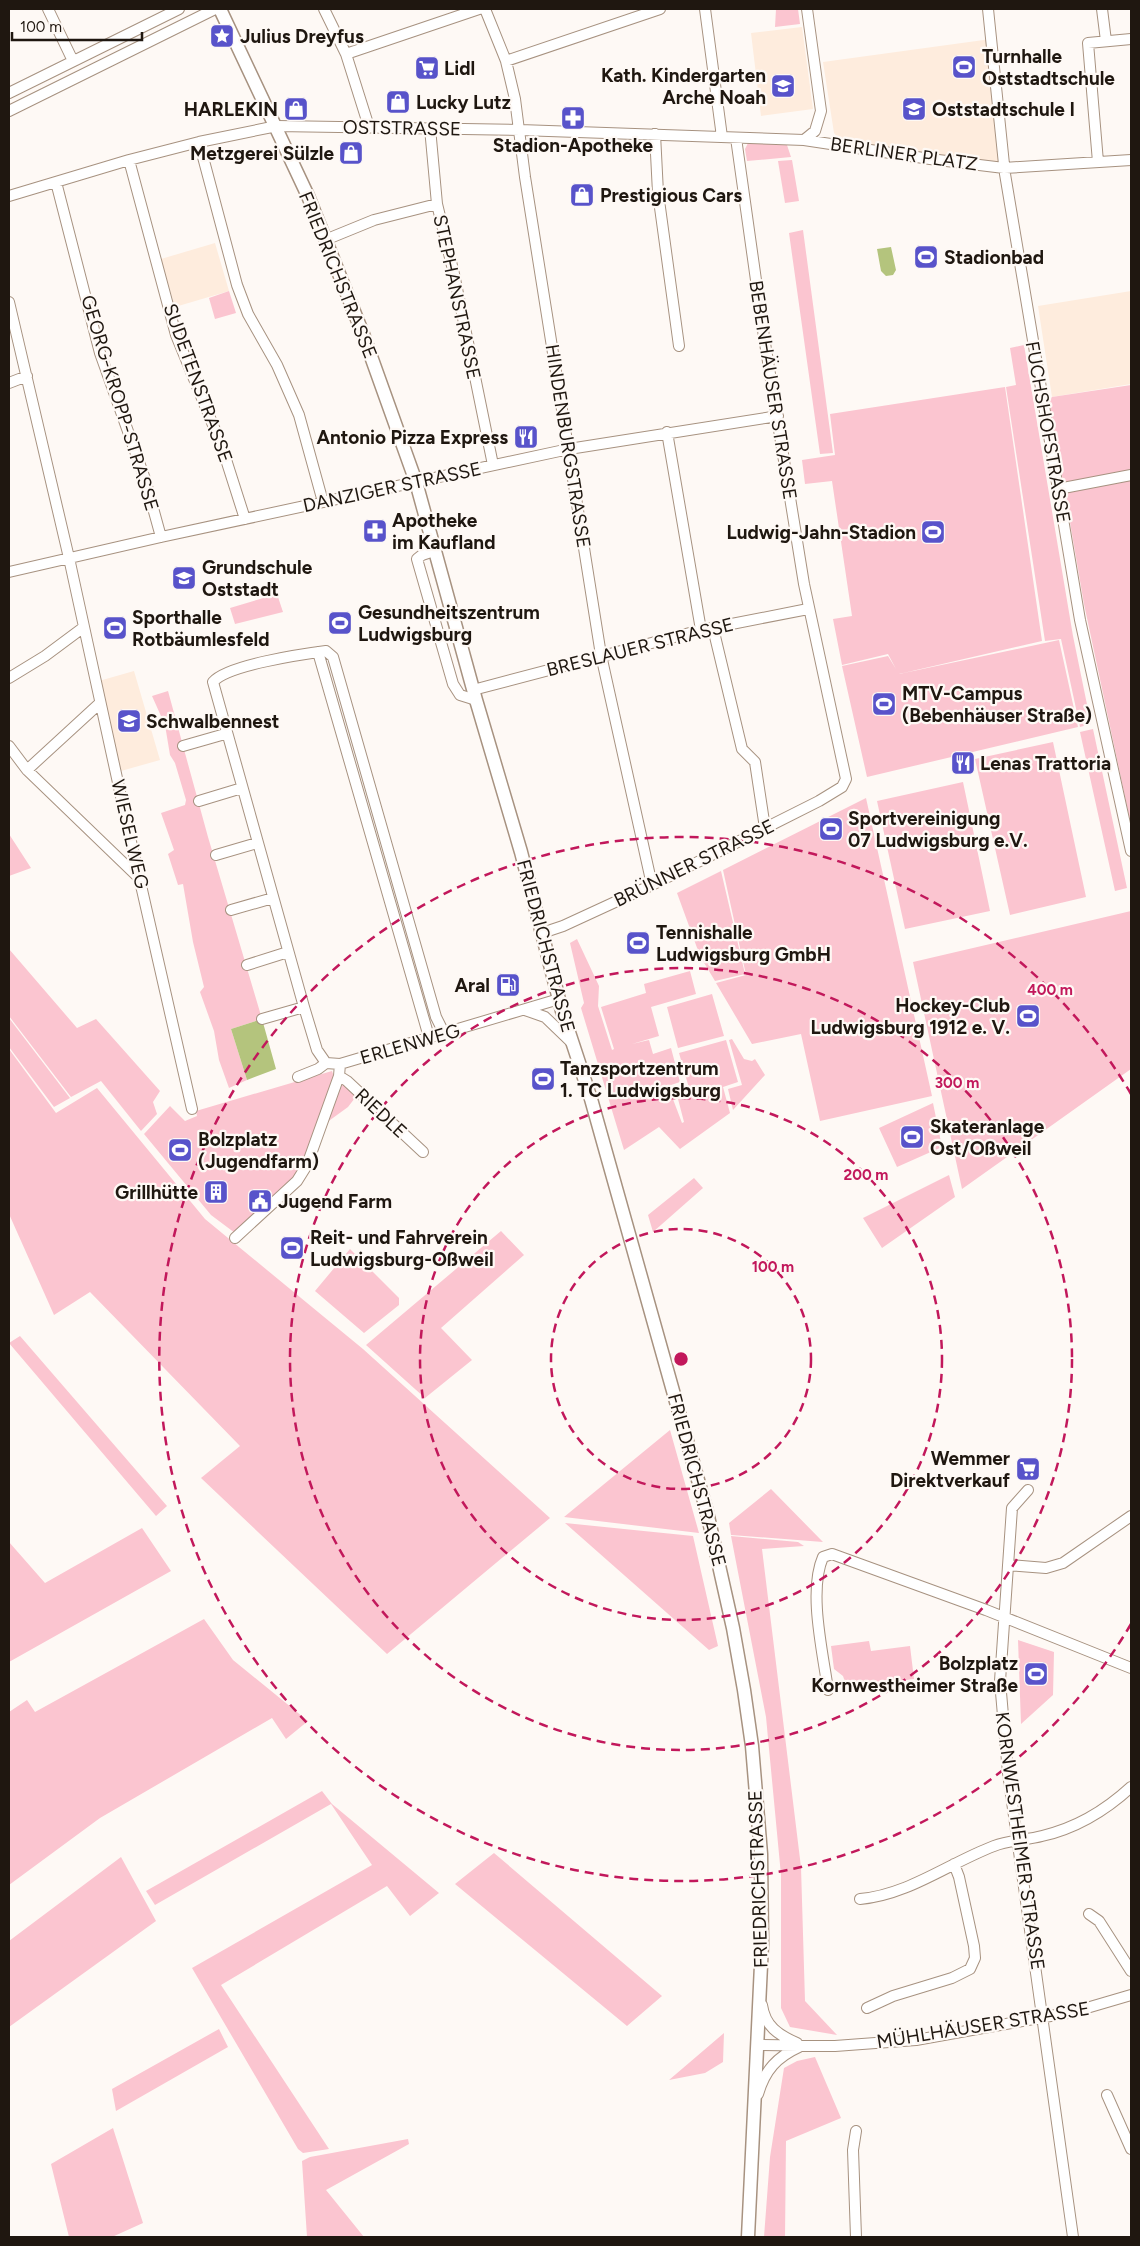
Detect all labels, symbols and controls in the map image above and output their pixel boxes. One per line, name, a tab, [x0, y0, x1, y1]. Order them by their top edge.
scale bar	[12, 10, 142, 42]
text: 100 m	[20, 18, 62, 36]
place icon: Julius Dreyfus	[209, 23, 235, 49]
place label: Julius Dreyfus	[240, 25, 364, 48]
place label: Turnhalle Oststadtschule	[982, 45, 1115, 90]
sports icon: Turnhalle Oststadtschule	[951, 54, 977, 80]
supermarket icon: Lidl	[414, 55, 440, 81]
place label: Lidl	[444, 57, 475, 80]
place label: Kath. Kindergarten Arche Noah	[601, 64, 766, 109]
school or university icon: Kath. Kindergarten Arche Noah	[770, 73, 796, 99]
shop icon: Lucky Lutz	[385, 89, 411, 115]
place label: Lucky Lutz	[416, 91, 511, 114]
shop icon: HARLEKIN	[283, 96, 309, 122]
school or university icon: Oststadtschule I	[901, 96, 927, 122]
place label: HARLEKIN	[184, 98, 278, 121]
place label: Oststadtschule I	[932, 98, 1075, 121]
pharmacy icon: Stadion-Apotheke	[560, 105, 586, 131]
street label: OSTSTRASSE	[343, 115, 461, 141]
street label: BERLINER PLATZ	[829, 132, 979, 176]
place label: Stadion-Apotheke	[493, 134, 654, 157]
shop icon: Metzgerei Sülzle	[338, 140, 364, 166]
place label: Metzgerei Sülzle	[190, 142, 334, 165]
shop icon: Prestigious Cars	[569, 182, 595, 208]
place label: Prestigious Cars	[600, 184, 742, 207]
street label: FRIEDRICHSTRASSE	[294, 188, 382, 362]
street label: STEPHANSTRASSE	[428, 213, 486, 381]
sports icon: Stadionbad	[913, 244, 939, 270]
place label: Stadionbad	[944, 246, 1044, 269]
street label: BEBENHÄUSER STRASSE	[744, 279, 802, 501]
street label: GEORG-KROPP-STRASSE	[76, 292, 164, 514]
street label: SUDETENSTRASSE	[159, 300, 237, 466]
street label: FUCHSHOFSTRASSE	[1021, 339, 1075, 525]
street label: HINDENBURGSTRASSE	[541, 342, 595, 550]
restaurant icon: Antonio Pizza Express	[513, 424, 539, 450]
place label: Antonio Pizza Express	[316, 426, 508, 449]
street label: DANZIGER STRASSE	[301, 457, 483, 517]
place label: Apotheke im Kaufland	[392, 509, 495, 554]
pharmacy icon: Apotheke im Kaufland	[362, 518, 388, 544]
sports icon: Ludwig-Jahn-Stadion	[920, 519, 946, 545]
place label: Ludwig-Jahn-Stadion	[726, 521, 916, 544]
place label: Grundschule Oststadt	[202, 556, 313, 601]
school or university icon: Grundschule Oststadt	[171, 565, 197, 591]
place label: Gesundheitszentrum Ludwigsburg	[358, 601, 540, 646]
place label: Sporthalle Rotbäumlesfeld	[132, 606, 269, 651]
sports icon: Gesundheitszentrum Ludwigsburg	[327, 610, 353, 636]
street label: BRESLAUER STRASSE	[544, 613, 736, 681]
sports icon: Sporthalle Rotbäumlesfeld	[102, 615, 128, 641]
place label: MTV-Campus (Bebenhäuser Straße)	[902, 682, 1092, 727]
sports icon: MTV-Campus (Bebenhäuser Straße)	[871, 691, 897, 717]
school or university icon: Schwalbennest	[116, 708, 142, 734]
place label: Schwalbennest	[146, 710, 280, 733]
restaurant icon: Lenas Trattoria	[950, 750, 976, 776]
place label: Lenas Trattoria	[980, 752, 1111, 775]
street label: WIESELWEG	[106, 777, 154, 891]
place label: Sportvereinigung 07 Ludwigsburg e.V.	[848, 807, 1028, 852]
street label: BRÜNNER STRASSE	[610, 814, 778, 912]
sports icon: Sportvereinigung 07 Ludwigsburg e.V.	[818, 816, 844, 842]
street label: FRIEDRICHSTRASSE	[512, 857, 580, 1035]
place label: Tennishalle Ludwigsburg GmbH	[656, 921, 831, 966]
sports icon: Tennishalle Ludwigsburg GmbH	[625, 930, 651, 956]
fuel station icon: Aral	[495, 972, 521, 998]
place label: Aral	[454, 974, 490, 997]
text: 400 m	[1027, 981, 1073, 999]
place label: Hockey-Club Ludwigsburg 1912 e. V.	[811, 994, 1010, 1039]
sports icon: Hockey-Club Ludwigsburg 1912 e. V.	[1015, 1003, 1041, 1029]
street label: ERLENWEG	[357, 1019, 463, 1069]
place label: Tanzsportzentrum 1. TC Ludwigsburg	[560, 1057, 721, 1102]
sports icon: Tanzsportzentrum 1. TC Ludwigsburg	[530, 1066, 556, 1092]
text: 300 m	[935, 1074, 979, 1092]
street label: RIEDLE	[350, 1083, 412, 1143]
place label: Skateranlage Ost/Oßweil	[930, 1115, 1045, 1160]
sports icon: Skateranlage Ost/Oßweil	[899, 1124, 925, 1150]
place label: Bolzplatz (Jugendfarm)	[198, 1128, 319, 1173]
sports icon: Bolzplatz (Jugendfarm)	[167, 1137, 193, 1163]
text: 200 m	[844, 1166, 888, 1184]
building icon: Grillhütte	[203, 1179, 229, 1205]
place label: Grillhütte	[115, 1181, 198, 1204]
public building icon: Jugend Farm	[247, 1188, 273, 1214]
place label: Jugend Farm	[278, 1190, 392, 1213]
place label: Reit- und Fahrverein Ludwigsburg-Oßweil	[310, 1226, 494, 1271]
sports icon: Reit- und Fahrverein Ludwigsburg-Oßweil	[279, 1235, 305, 1261]
text: 100 m	[752, 1258, 794, 1276]
centre of rings	[672, 1350, 690, 1368]
street label: FRIEDRICHSTRASSE	[663, 1391, 731, 1569]
place label: Wemmer Direktverkauf	[890, 1447, 1011, 1492]
supermarket icon: Wemmer Direktverkauf	[1015, 1456, 1041, 1482]
place label: Bolzplatz Kornwestheimer Straße	[811, 1652, 1018, 1697]
sports icon: Bolzplatz Kornwestheimer Straße	[1023, 1661, 1049, 1687]
street label: KORNWESTHEIMER STRASSE	[990, 1710, 1050, 1972]
street label: FRIEDRICHSTRASSE	[743, 1790, 773, 1968]
street label: MÜHLHÄUSER STRASSE	[875, 1997, 1091, 2053]

